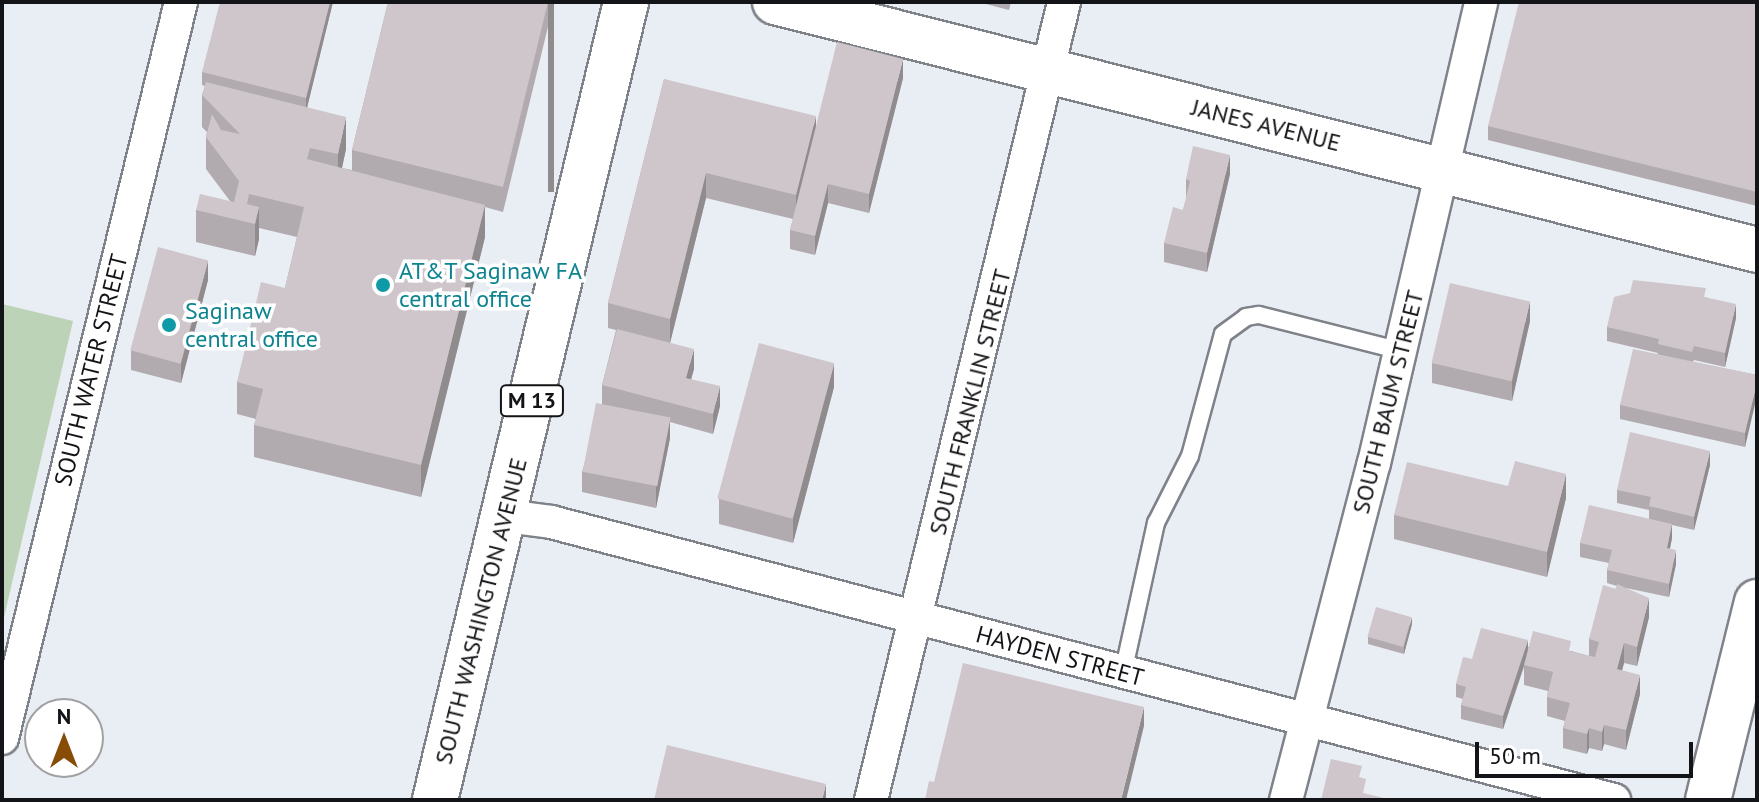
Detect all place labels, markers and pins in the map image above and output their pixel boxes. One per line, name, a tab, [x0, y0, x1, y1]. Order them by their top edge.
place label: AT&T Saginaw FA central office	[399, 257, 584, 313]
marker: AT&T Saginaw FA central office	[374, 276, 392, 294]
place label: Saginaw central office	[185, 297, 318, 353]
marker: Saginaw central office	[160, 316, 178, 334]

